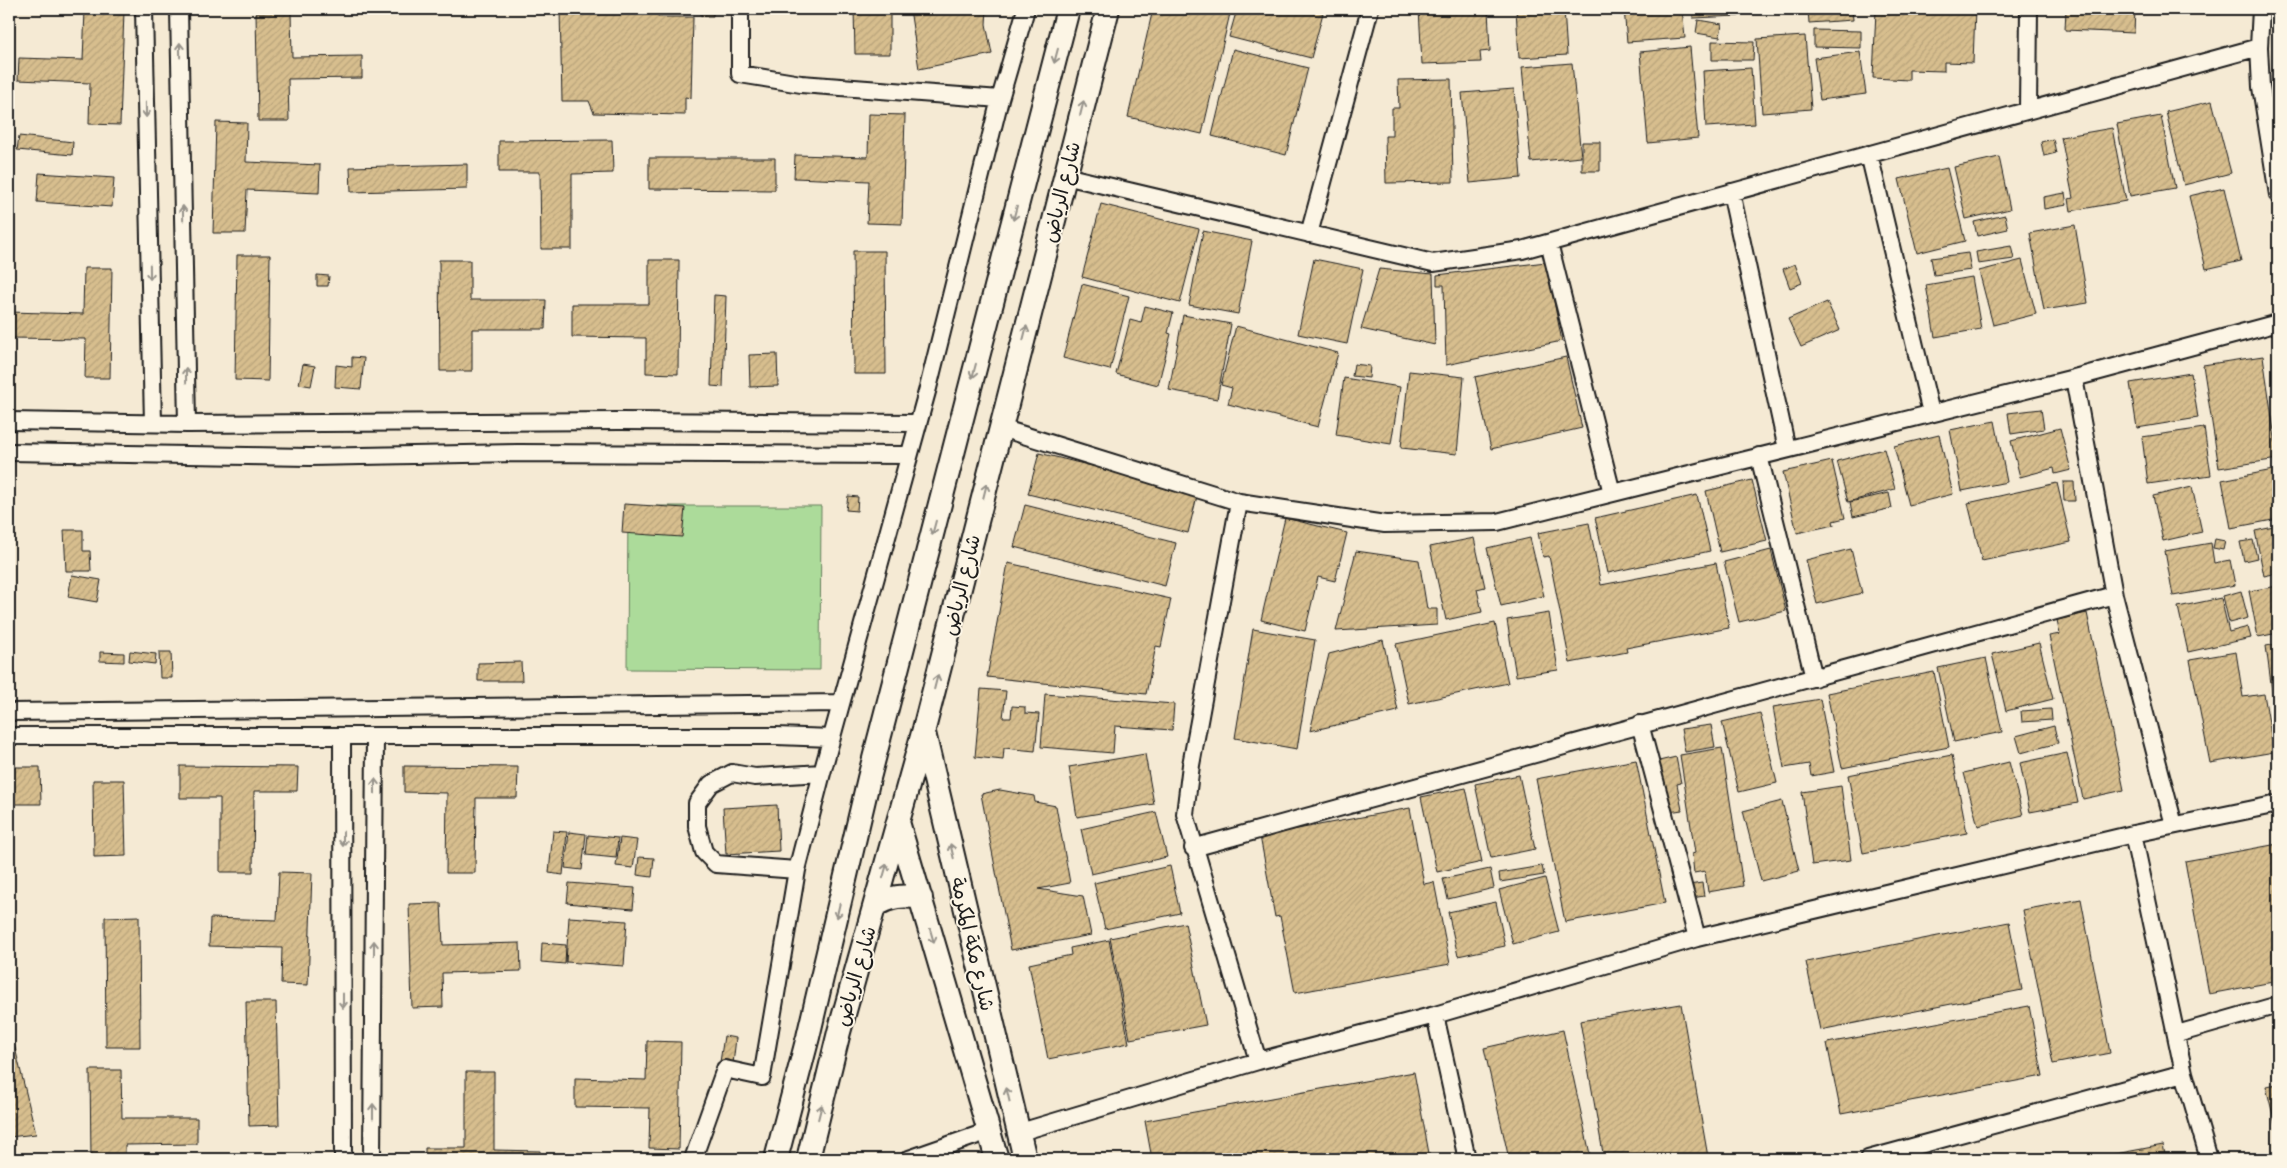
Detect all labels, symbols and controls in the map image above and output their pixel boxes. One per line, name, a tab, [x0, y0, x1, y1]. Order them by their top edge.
one-way arrow	[175, 43, 185, 59]
one-way arrow	[1051, 47, 1060, 63]
one-way arrow	[1078, 101, 1088, 117]
one-way arrow	[141, 102, 151, 118]
street label: شارع الرياض	[1037, 139, 1090, 246]
one-way arrow	[178, 205, 188, 222]
one-way arrow	[1010, 205, 1019, 221]
one-way arrow	[145, 264, 154, 280]
one-way arrow	[1021, 326, 1030, 342]
one-way arrow	[969, 362, 979, 378]
one-way arrow	[181, 368, 191, 384]
one-way arrow	[980, 483, 990, 499]
one-way arrow	[929, 519, 938, 535]
street label: شارع الرياض	[937, 532, 990, 639]
one-way arrow	[932, 675, 941, 691]
one-way arrow	[370, 778, 380, 794]
one-way arrow	[338, 830, 347, 846]
one-way arrow	[947, 844, 956, 860]
one-way arrow	[880, 863, 890, 879]
street label: شارع مكة المكرمة	[941, 875, 1000, 1014]
one-way arrow	[833, 902, 842, 918]
street label: شارع الرياض	[829, 923, 886, 1030]
one-way arrow	[927, 928, 937, 944]
one-way arrow	[369, 940, 379, 956]
one-way arrow	[338, 992, 348, 1009]
one-way arrow	[1003, 1087, 1012, 1103]
one-way arrow	[368, 1103, 377, 1119]
one-way arrow	[816, 1104, 825, 1120]

